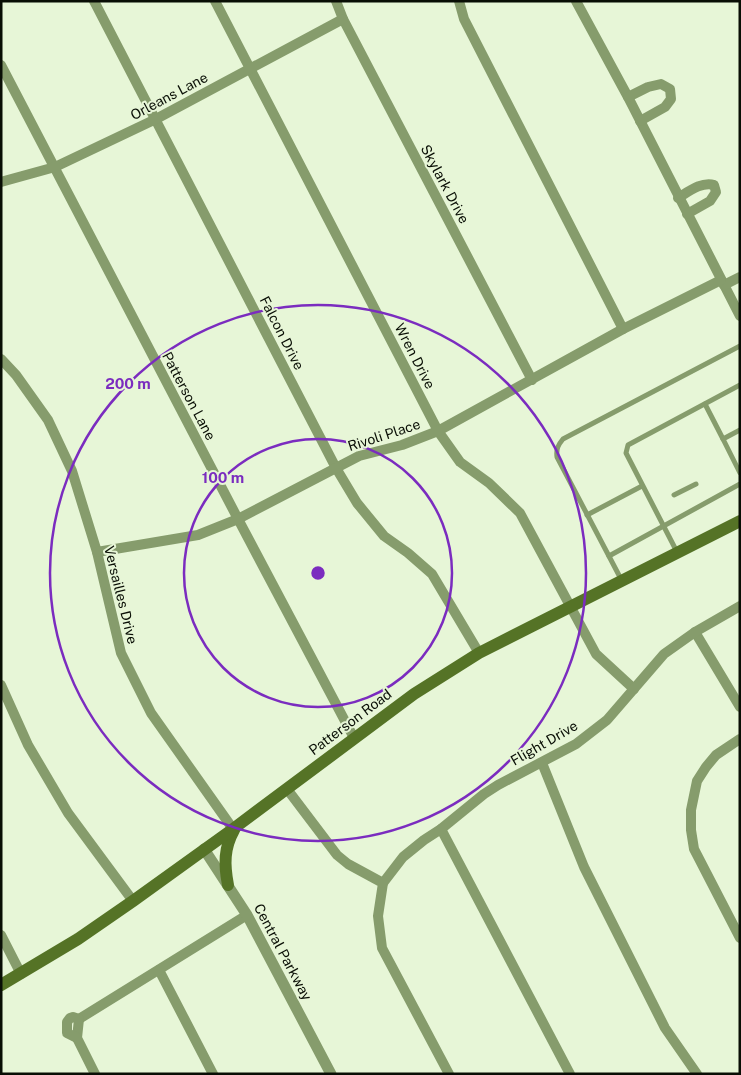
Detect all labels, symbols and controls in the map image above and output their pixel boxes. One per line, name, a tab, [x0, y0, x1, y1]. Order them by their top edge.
street label: Orleans Lane	[128, 69, 210, 123]
street label: Skylark Drive	[417, 142, 473, 226]
street label: Falcon Drive	[257, 294, 307, 372]
street label: Wren Drive	[392, 321, 438, 392]
street label: Patterson Lane	[159, 349, 219, 443]
text: 200 m	[105, 375, 151, 392]
street label: Rivoli Place	[346, 416, 422, 454]
text: 100 m	[202, 469, 244, 486]
street label: Versailles Drive	[101, 544, 141, 646]
centre of rings	[309, 564, 327, 582]
street label: Patterson Road	[306, 686, 394, 758]
street label: Flight Drive	[508, 717, 580, 769]
street label: Central Parkway	[251, 901, 315, 1004]

